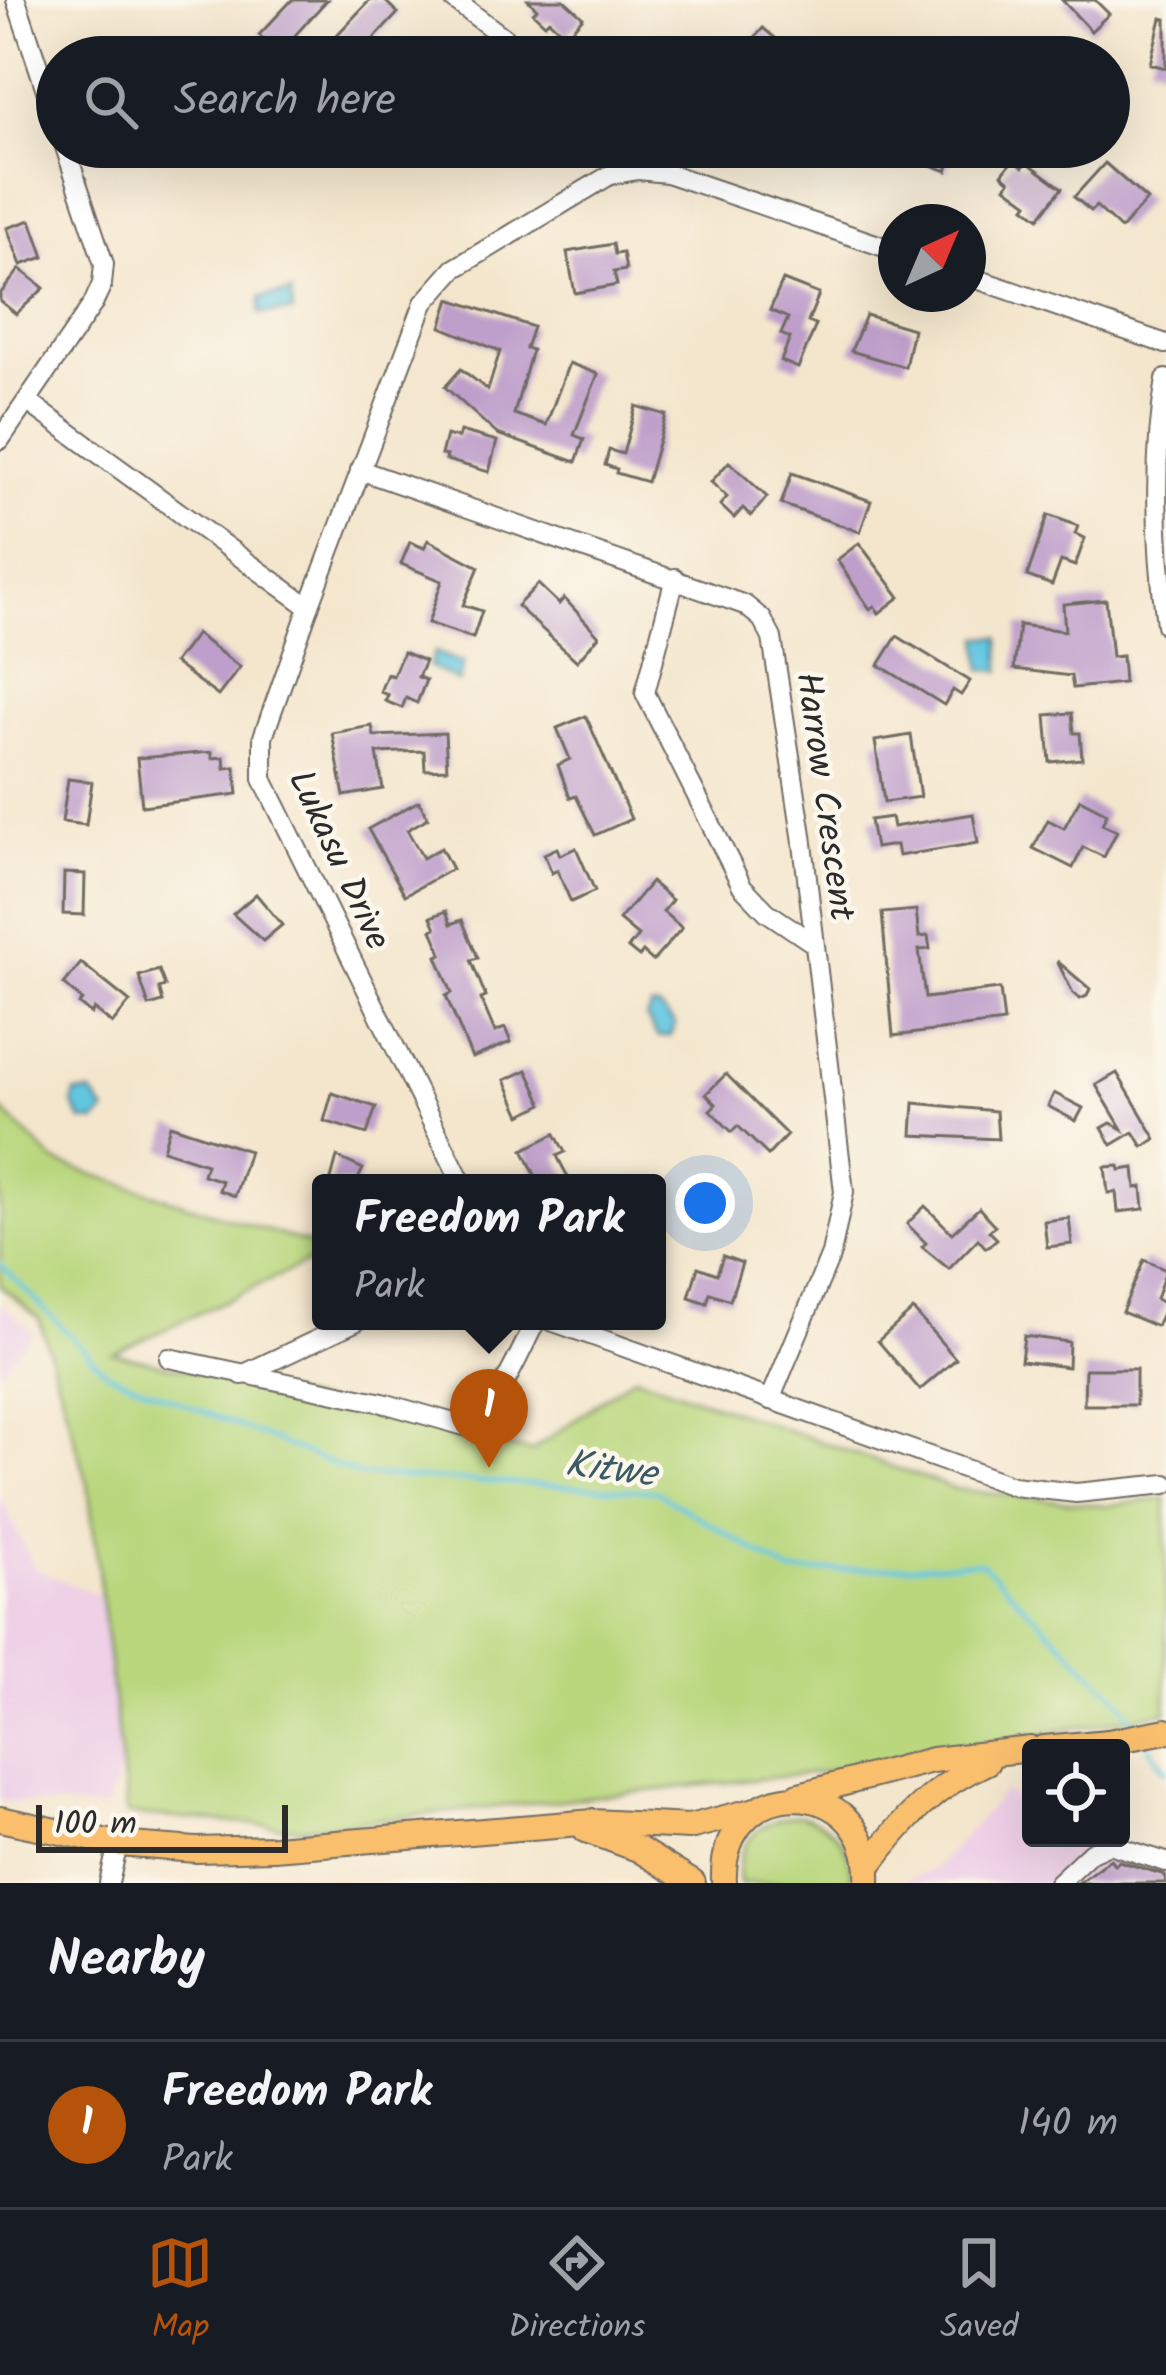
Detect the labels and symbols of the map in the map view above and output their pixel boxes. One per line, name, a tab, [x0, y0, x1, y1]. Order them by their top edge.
north arrow	[878, 204, 986, 312]
street label: Harrow Crescent	[778, 669, 869, 925]
street label: Lukasu Drive	[271, 761, 404, 960]
your location	[675, 1173, 735, 1233]
pin: 1	[450, 1369, 528, 1468]
water label: Kitwe	[561, 1435, 663, 1508]
scale bar	[36, 1799, 288, 1852]

